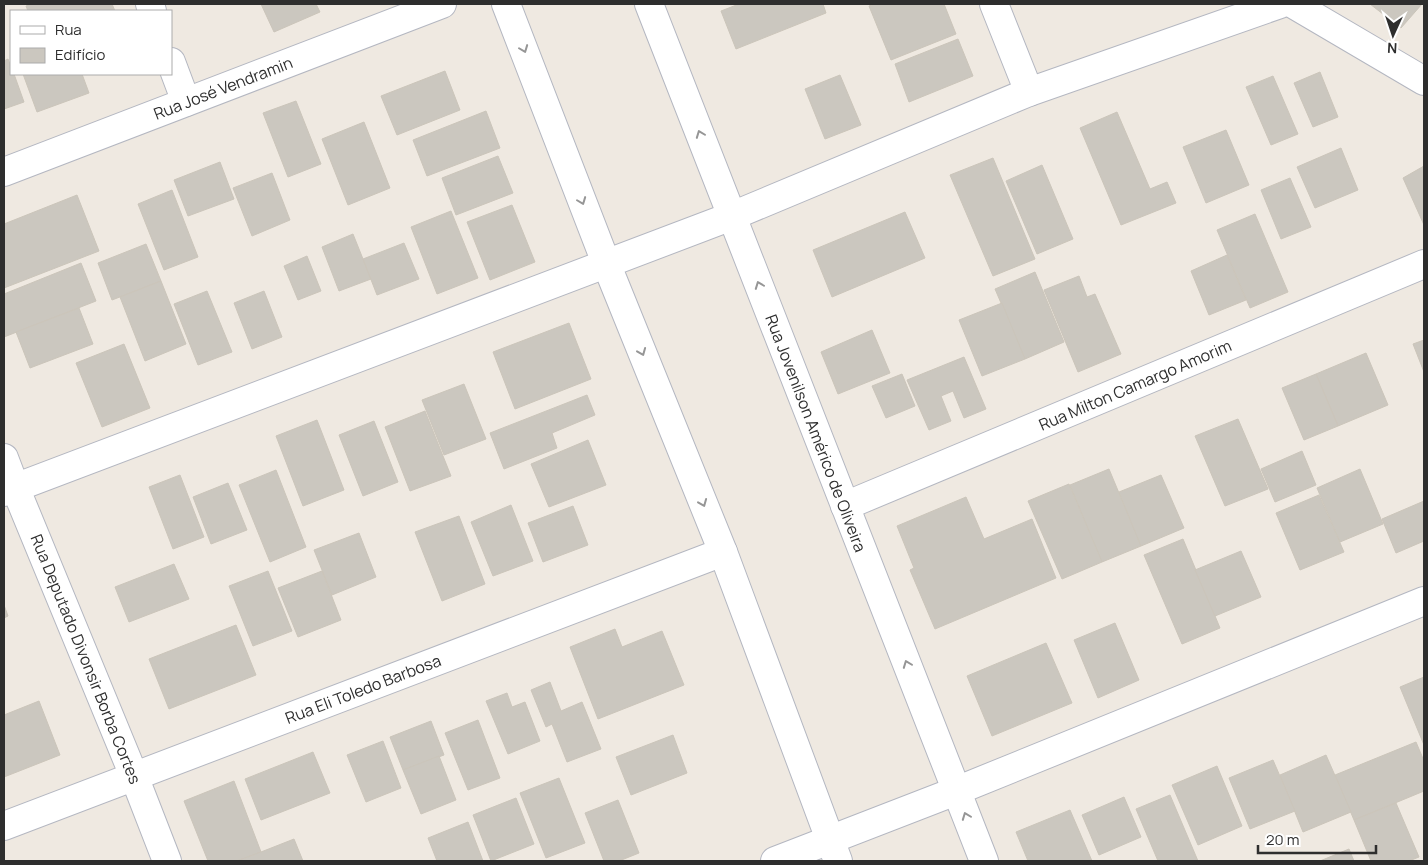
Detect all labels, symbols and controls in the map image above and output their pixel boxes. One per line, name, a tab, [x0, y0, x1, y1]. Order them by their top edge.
legend	[10, 10, 172, 75]
north arrow	[1368, 10, 1418, 60]
text: Rua	[55, 19, 82, 40]
text: N	[1387, 39, 1398, 58]
text: Edifício	[55, 44, 106, 65]
one-way arrow	[517, 44, 528, 53]
street label: Rua José Vendramin	[150, 51, 296, 125]
one-way arrow	[696, 130, 706, 138]
one-way arrow	[576, 196, 586, 205]
one-way arrow	[755, 281, 765, 290]
street label: Rua Jovenilson Américo de Oliveira	[760, 311, 872, 555]
street label: Rua Milton Camargo Amorim	[1035, 334, 1235, 436]
one-way arrow	[636, 347, 646, 356]
one-way arrow	[697, 498, 707, 506]
street label: Rua Deputado Divonsir Borba Cortes	[26, 531, 146, 787]
street label: Rua Eli Toledo Barbosa	[282, 649, 444, 729]
one-way arrow	[903, 661, 913, 669]
one-way arrow	[962, 812, 972, 821]
scale bar	[1258, 822, 1376, 854]
text: 20 m	[1266, 829, 1299, 850]

